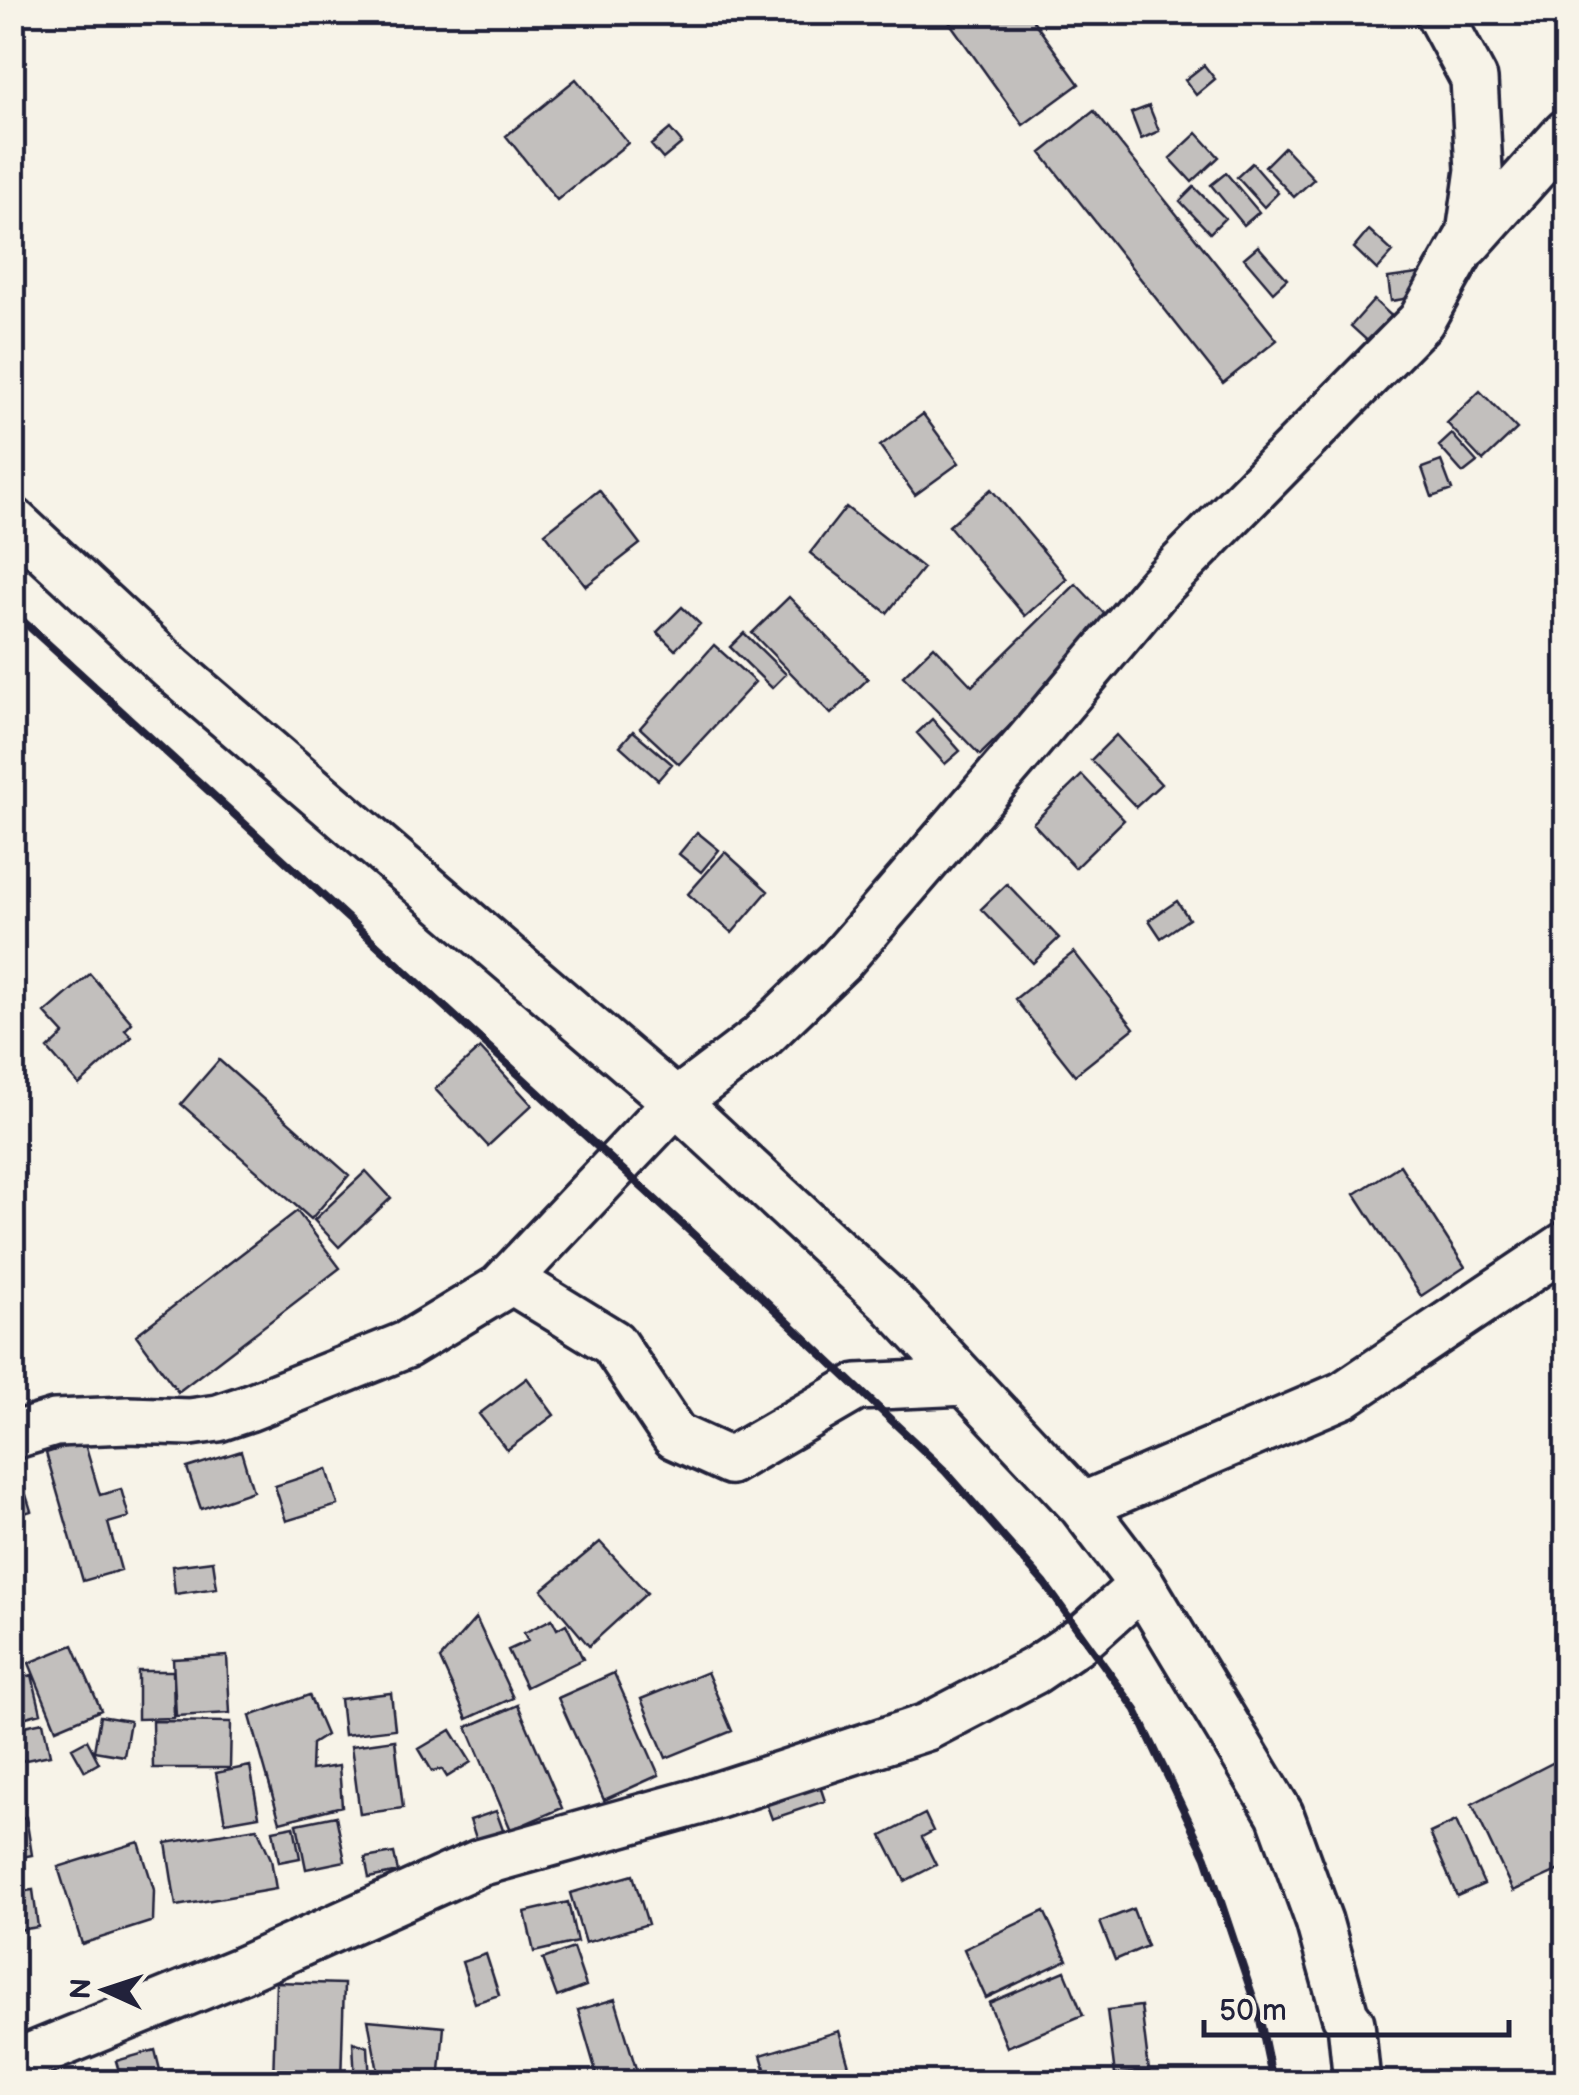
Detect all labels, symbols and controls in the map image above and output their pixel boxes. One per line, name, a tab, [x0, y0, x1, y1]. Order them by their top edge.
north arrow	[55, 1940, 155, 2040]
scale bar	[1204, 1975, 1509, 2037]
text: N	[65, 1977, 99, 2000]
text: 50 m	[1219, 1993, 1287, 2029]

